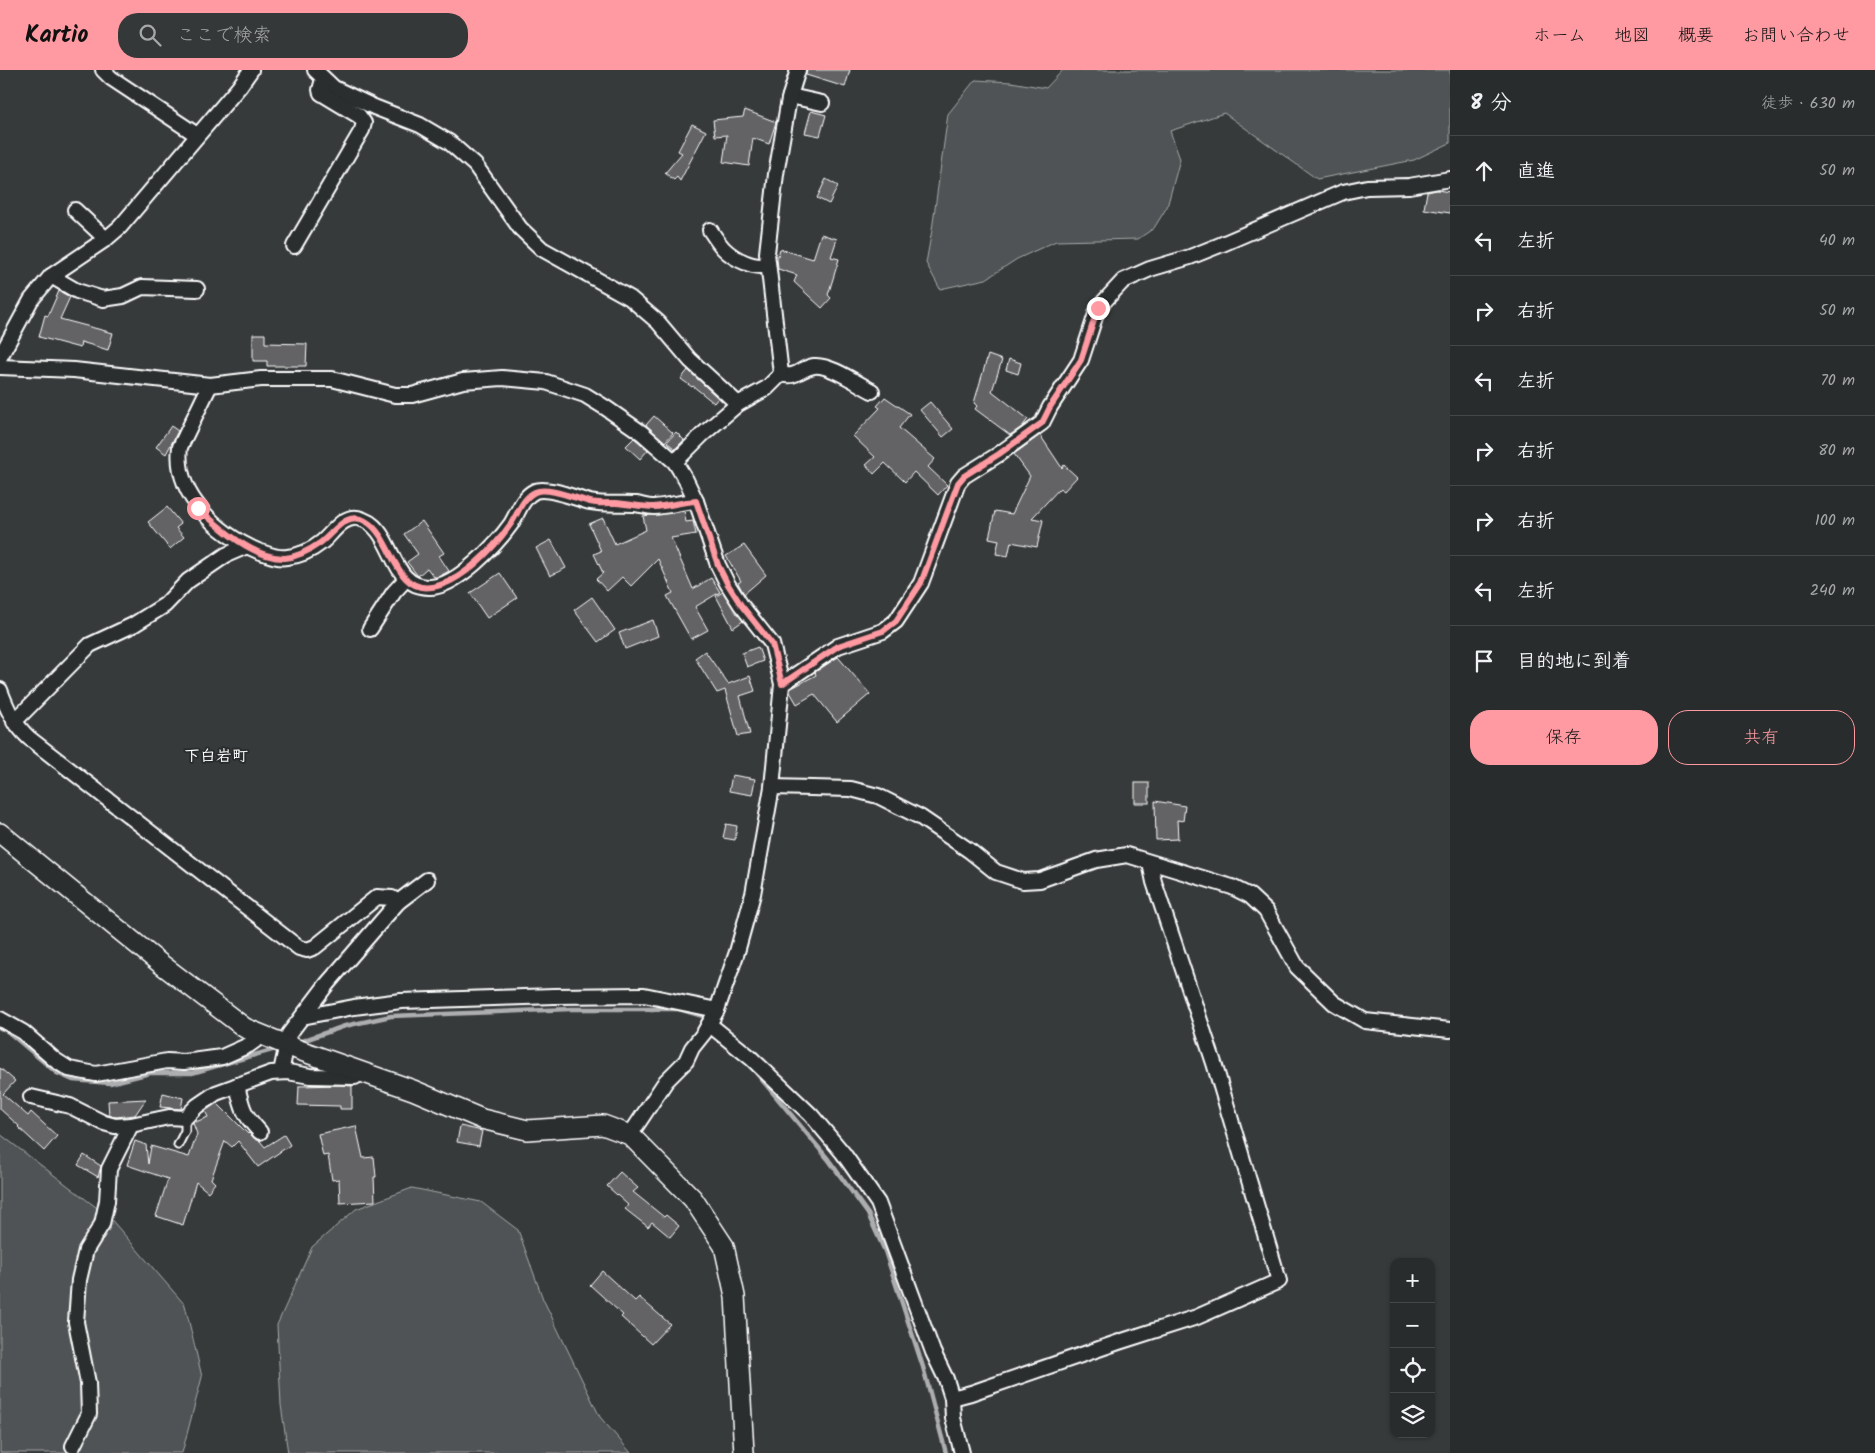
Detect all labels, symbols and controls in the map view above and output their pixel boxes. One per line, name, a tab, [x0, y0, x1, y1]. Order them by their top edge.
search box	[118, 13, 468, 58]
text: Kartio	[25, 16, 88, 55]
icon: search	[136, 21, 164, 49]
text: ここで検索	[176, 21, 271, 51]
text: ホーム	[1533, 22, 1586, 51]
text: 地図	[1614, 22, 1650, 51]
text: 概要	[1678, 22, 1714, 51]
text: お問い合わせ	[1742, 22, 1850, 51]
text: 8 分	[1470, 87, 1511, 120]
text: 徒歩 · 630 m	[1761, 91, 1855, 116]
icon: ahead	[1470, 157, 1498, 185]
text: 直進	[1517, 157, 1555, 187]
text: 50 m	[1819, 158, 1855, 183]
icon: left	[1470, 227, 1498, 255]
text: 左折	[1517, 227, 1555, 257]
text: 40 m	[1819, 228, 1855, 253]
route end	[1087, 297, 1110, 320]
icon: right	[1470, 297, 1498, 325]
text: 右折	[1517, 297, 1555, 327]
text: 50 m	[1819, 298, 1855, 323]
icon: left	[1470, 367, 1498, 395]
text: 左折	[1517, 367, 1555, 397]
text: 70 m	[1820, 368, 1855, 393]
icon: right	[1470, 437, 1498, 465]
text: 右折	[1517, 437, 1555, 467]
text: 80 m	[1818, 438, 1855, 463]
route start	[187, 497, 210, 520]
icon: right	[1470, 507, 1498, 535]
text: 右折	[1517, 507, 1555, 537]
text: 100 m	[1815, 508, 1855, 533]
icon: left	[1470, 577, 1498, 605]
text: 左折	[1517, 577, 1555, 607]
text: 240 m	[1810, 578, 1855, 603]
icon: arrive	[1470, 647, 1498, 675]
text: 目的地に到着	[1517, 647, 1631, 677]
button: 保存	[1470, 710, 1658, 765]
button: 共有	[1668, 710, 1855, 765]
district label: 下白岩町	[184, 744, 248, 769]
map controls	[1390, 1258, 1435, 1438]
button: +	[1390, 1258, 1435, 1303]
button: −	[1390, 1303, 1435, 1348]
button: locate	[1390, 1348, 1435, 1393]
button: layers	[1390, 1393, 1435, 1438]

